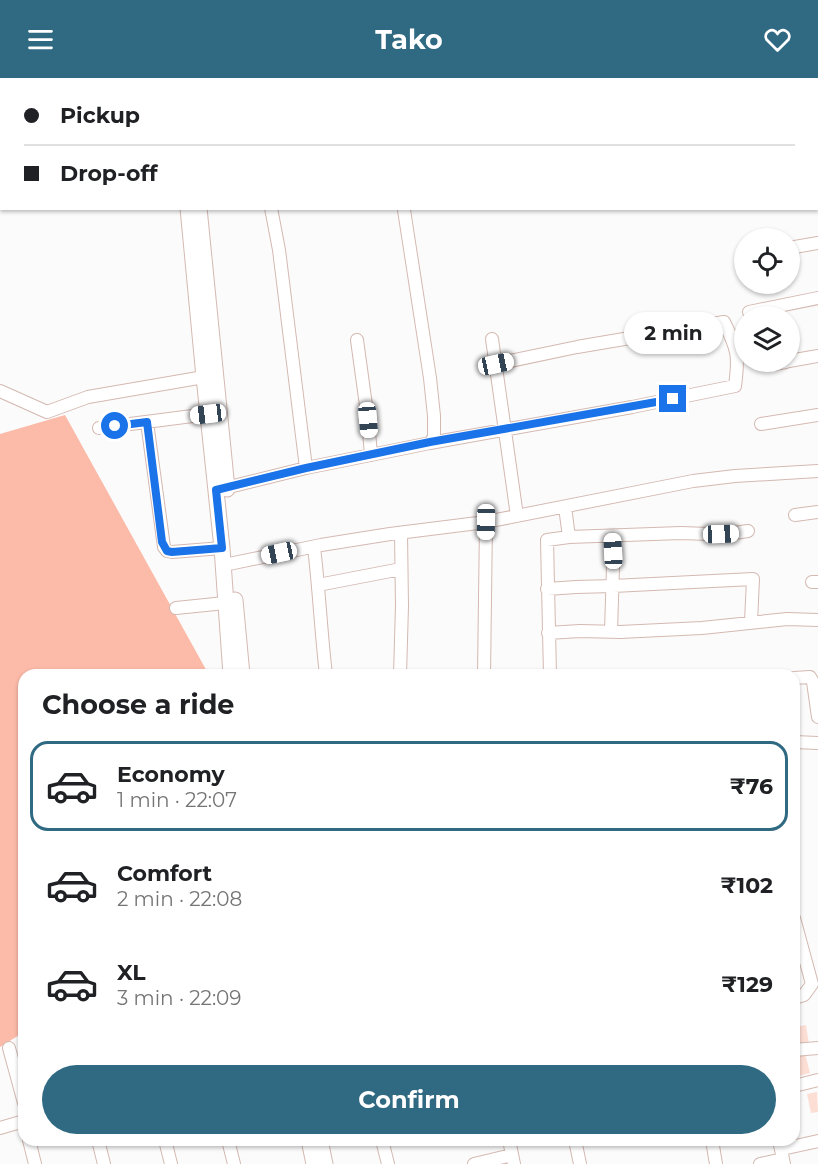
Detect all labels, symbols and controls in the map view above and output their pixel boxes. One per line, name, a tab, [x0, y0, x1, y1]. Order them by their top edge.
icon: menu	[24, 23, 57, 56]
text: Tako	[375, 23, 443, 56]
icon: heart	[761, 23, 794, 56]
text: Pickup	[60, 102, 140, 129]
text: Drop-off	[60, 160, 158, 187]
map controls	[734, 228, 800, 372]
button: locate	[734, 228, 800, 294]
button: layers	[734, 306, 800, 372]
callout: 2 min	[624, 312, 722, 354]
text: 2 min	[644, 321, 703, 345]
car	[477, 351, 515, 377]
route end	[659, 385, 686, 412]
car	[357, 401, 379, 439]
car	[189, 403, 227, 425]
route start	[101, 412, 128, 439]
car	[477, 504, 495, 540]
car	[703, 524, 739, 544]
car	[603, 533, 623, 569]
car	[260, 540, 298, 566]
text: Choose a ride	[42, 688, 234, 721]
icon: car	[45, 759, 99, 813]
text: Economy	[117, 761, 225, 788]
text: ₹76	[730, 773, 773, 800]
text: 1 min · 22:07	[117, 788, 237, 812]
icon: car	[45, 858, 99, 912]
text: Comfort	[117, 860, 212, 887]
text: ₹102	[720, 872, 773, 899]
text: 2 min · 22:08	[117, 887, 242, 911]
icon: car	[45, 957, 99, 1011]
text: XL	[117, 959, 146, 986]
text: ₹129	[721, 971, 773, 998]
text: 3 min · 22:09	[117, 986, 242, 1010]
button: Confirm	[42, 1065, 776, 1134]

